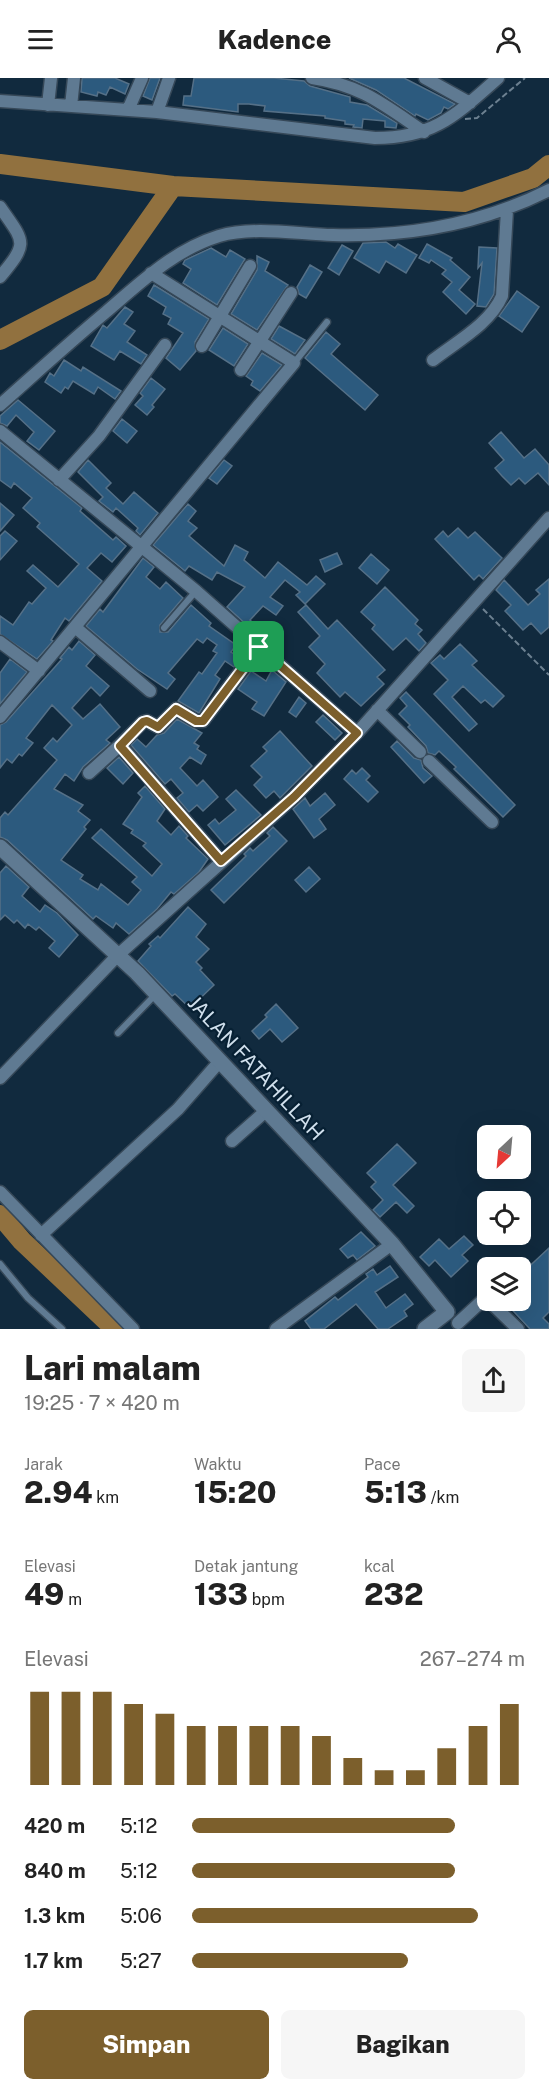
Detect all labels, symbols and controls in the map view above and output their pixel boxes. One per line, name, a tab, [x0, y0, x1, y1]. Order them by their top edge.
icon: menu	[24, 23, 57, 56]
text: Kadence	[218, 23, 331, 55]
icon: person	[492, 23, 525, 56]
pin	[233, 621, 284, 672]
icon: arrive	[242, 630, 275, 663]
street label: JALAN FATAHILLAH	[183, 991, 329, 1145]
north arrow	[477, 1125, 531, 1179]
map controls	[477, 1125, 531, 1311]
button: locate	[477, 1191, 531, 1245]
button: layers	[477, 1257, 531, 1311]
text: Lari malam	[24, 1349, 201, 1387]
button: share	[462, 1349, 525, 1412]
text: 19:25 · 7 × 420 m	[24, 1391, 180, 1415]
text: Jarak	[24, 1455, 63, 1474]
text: Waktu	[194, 1455, 242, 1474]
text: Pace	[364, 1455, 401, 1474]
text: 2.94	[24, 1474, 92, 1510]
text: 15:20	[194, 1474, 277, 1510]
text: 5:13	[364, 1474, 427, 1510]
text: km	[92, 1488, 119, 1507]
text: /km	[427, 1488, 459, 1507]
text: Elevasi	[24, 1557, 76, 1576]
text: Detak jantung	[194, 1557, 298, 1576]
text: kcal	[364, 1557, 395, 1576]
text: 49	[24, 1576, 64, 1612]
text: 133	[194, 1576, 248, 1612]
text: 232	[364, 1576, 424, 1612]
text: m	[64, 1590, 82, 1609]
text: bpm	[248, 1590, 285, 1609]
text: Elevasi	[24, 1647, 89, 1671]
text: 267–274 m	[420, 1647, 525, 1671]
text: 420 m	[24, 1814, 85, 1838]
text: 5:12	[120, 1814, 157, 1838]
text: 840 m	[24, 1859, 86, 1883]
text: 5:12	[120, 1859, 157, 1883]
text: 1.3 km	[24, 1904, 85, 1928]
text: 5:06	[120, 1904, 162, 1928]
text: 1.7 km	[24, 1949, 83, 1973]
text: 5:27	[120, 1949, 162, 1973]
button: Simpan	[24, 2010, 269, 2079]
button: Bagikan	[281, 2010, 525, 2079]

